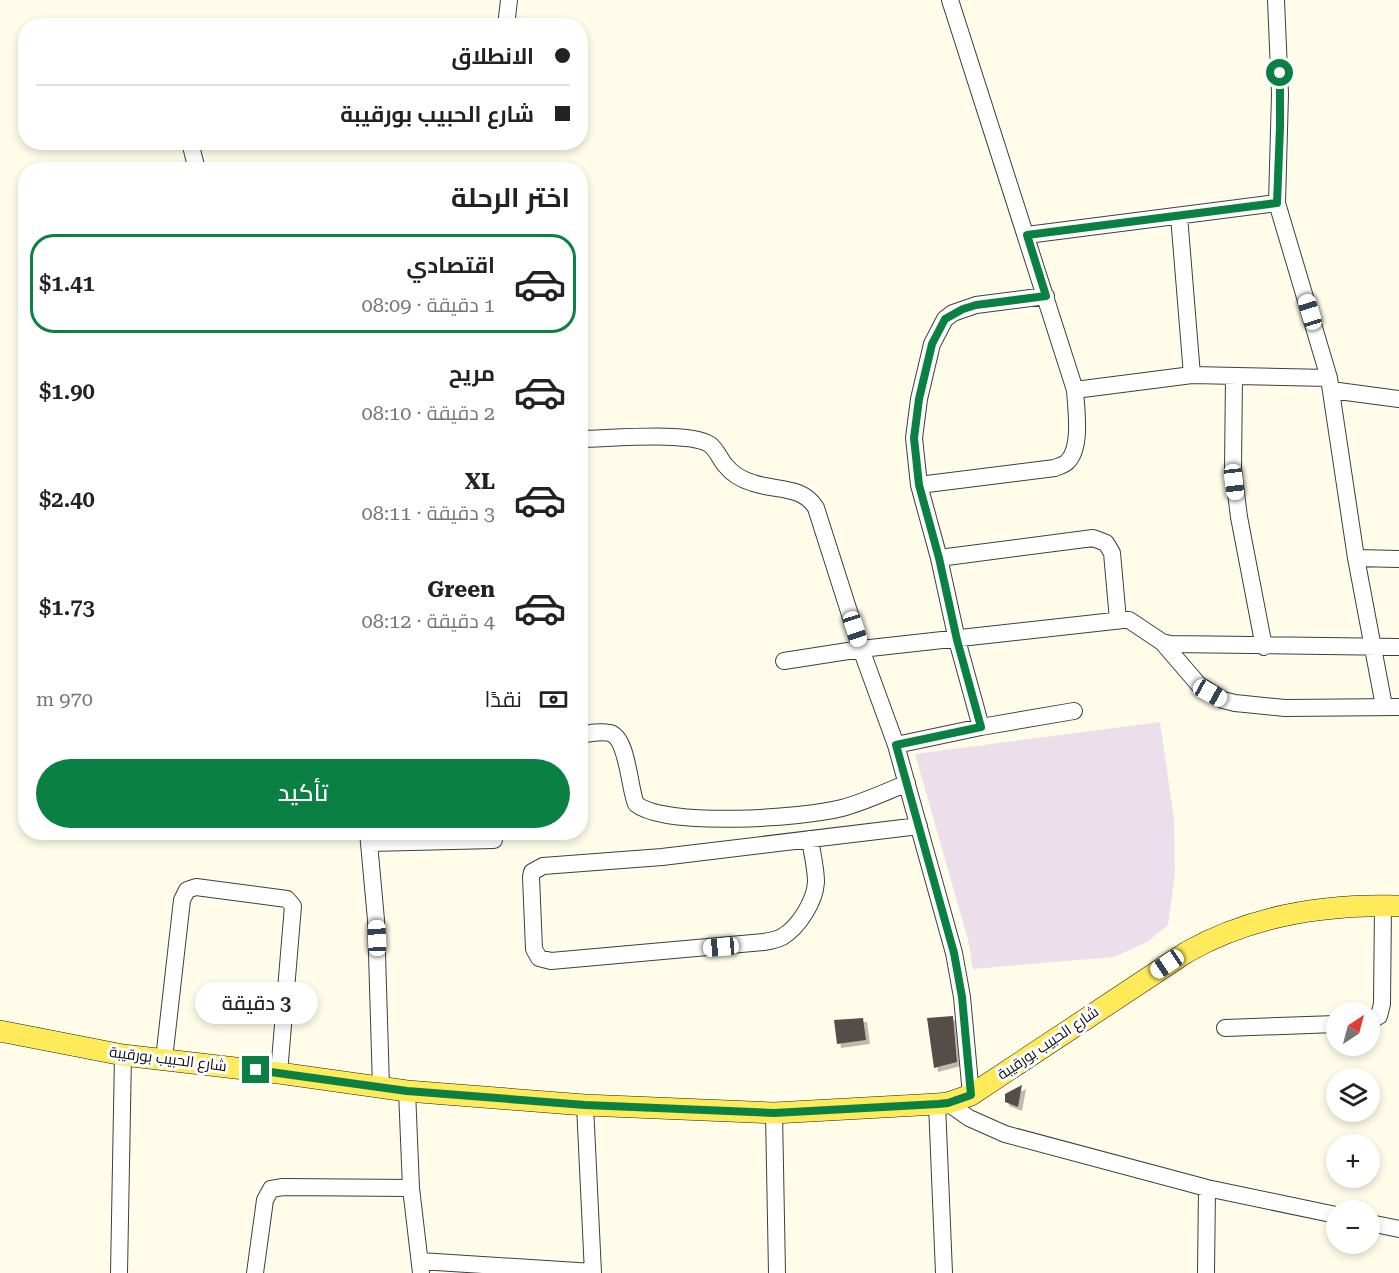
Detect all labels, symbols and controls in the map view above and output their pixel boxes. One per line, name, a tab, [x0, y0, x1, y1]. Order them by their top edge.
text: الانطلاق	[451, 44, 534, 69]
route start	[1266, 59, 1293, 86]
text: شارع الحبيب بورقيبة	[340, 102, 534, 127]
text: اختر الرحلة	[451, 182, 570, 214]
text: اقتصادي	[406, 253, 495, 278]
icon: car	[513, 257, 567, 311]
text: $1.41	[39, 271, 95, 296]
car	[1296, 292, 1324, 332]
text: 1 دقيقة · 08:09	[362, 293, 495, 317]
text: مريح	[449, 361, 495, 386]
icon: car	[513, 365, 567, 419]
text: $1.90	[39, 379, 95, 404]
text: 2 دقيقة · 08:10	[362, 401, 495, 425]
car	[1223, 463, 1245, 501]
text: XL	[465, 469, 495, 494]
icon: car	[513, 473, 567, 527]
text: $2.40	[39, 487, 95, 512]
text: 3 دقيقة · 08:11	[362, 501, 495, 525]
text: Green	[427, 577, 495, 602]
icon: car	[513, 581, 567, 635]
text: $1.73	[39, 595, 95, 620]
text: 4 دقيقة · 08:12	[362, 609, 495, 633]
car	[841, 609, 869, 649]
car	[1190, 676, 1230, 710]
icon: cash	[537, 683, 570, 716]
text: 970 m	[36, 687, 93, 711]
text: نقدًا	[484, 687, 522, 712]
button: تأكيد	[36, 759, 570, 828]
car	[367, 920, 387, 956]
car	[702, 936, 740, 958]
car	[1147, 946, 1187, 982]
callout: 3 دقيقة	[194, 983, 318, 1025]
text: 3 دقيقة	[222, 991, 291, 1015]
north arrow	[1326, 1002, 1380, 1056]
map controls	[1326, 1002, 1380, 1254]
street label: شارع الحبيب بورقيبة	[994, 1003, 1103, 1085]
street label: شارع الحبيب بورقيبة	[108, 1043, 228, 1077]
route end	[242, 1056, 269, 1083]
button: layers	[1326, 1068, 1380, 1122]
button: +	[1326, 1134, 1380, 1188]
button: −	[1326, 1200, 1380, 1254]

